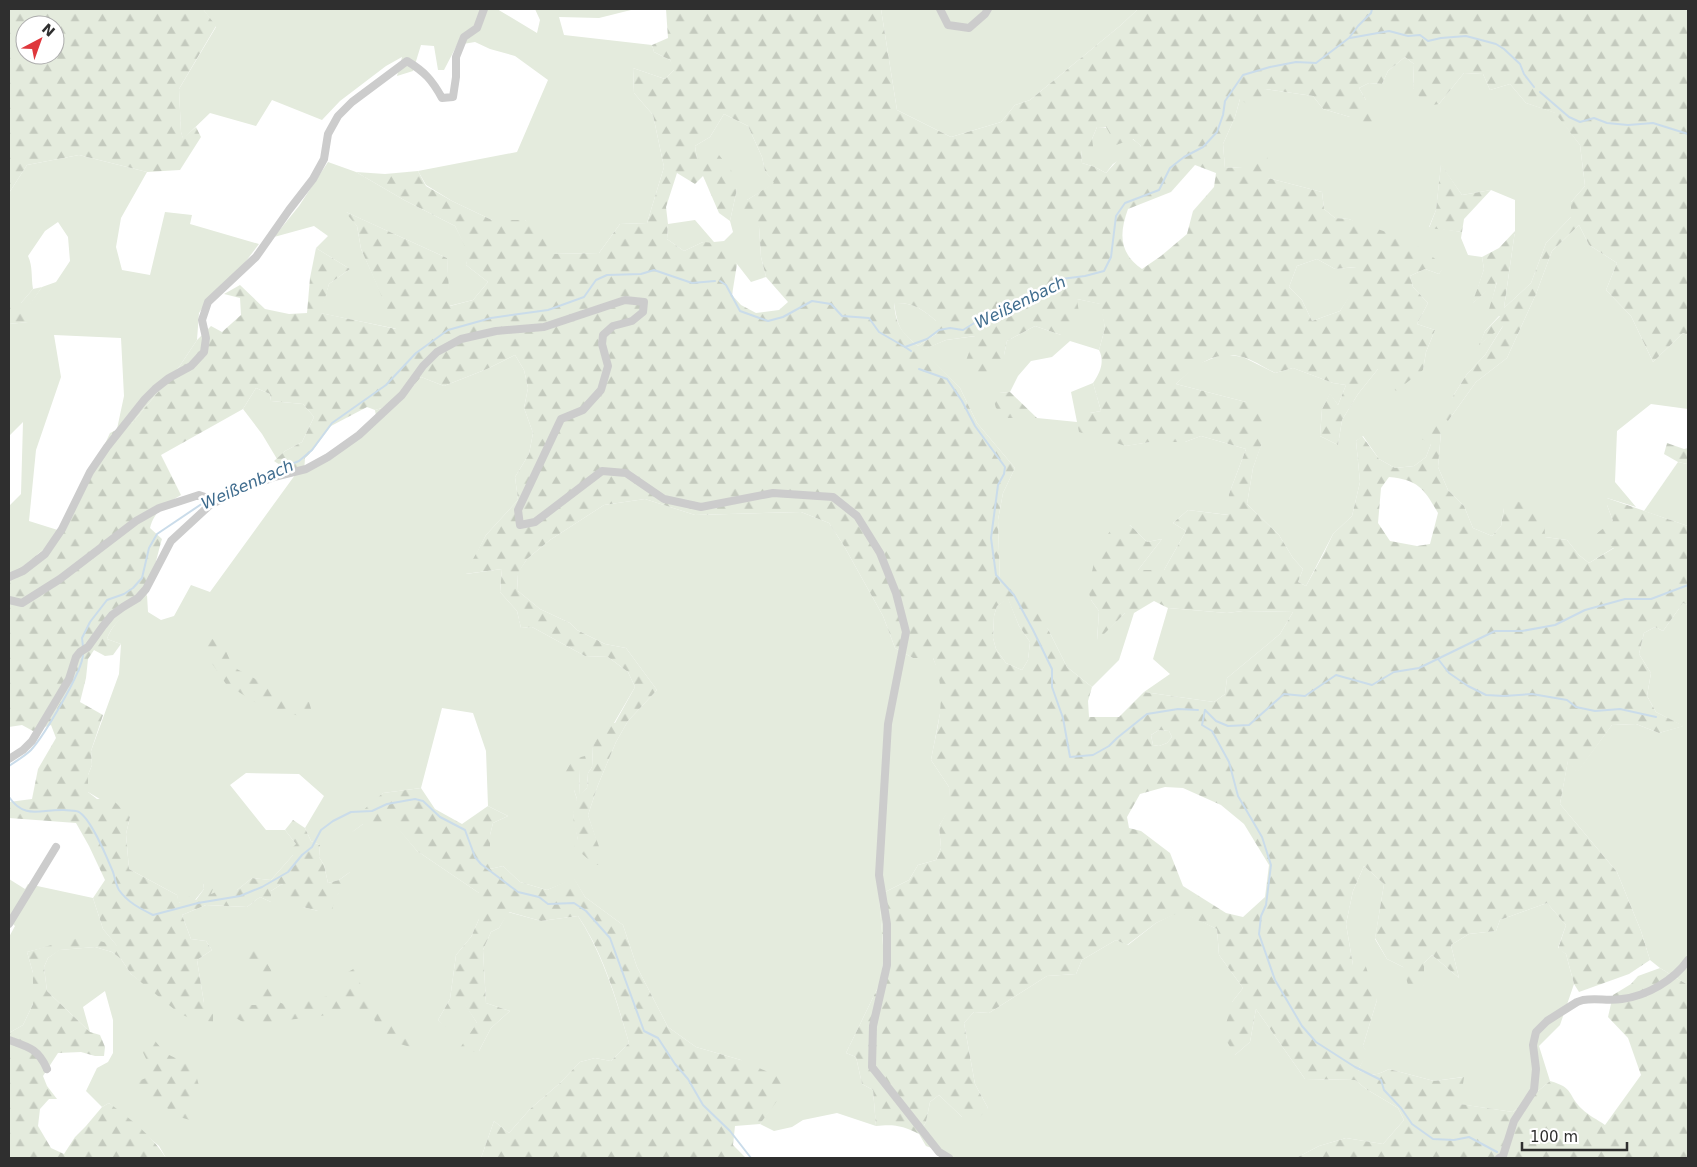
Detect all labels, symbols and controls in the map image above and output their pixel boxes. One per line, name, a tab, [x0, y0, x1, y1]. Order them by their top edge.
north arrow	[15, 15, 65, 65]
text: N	[39, 20, 58, 40]
water label: Weißenbach	[972, 272, 1069, 333]
water label: Weißenbach	[198, 456, 296, 513]
scale bar	[1522, 1120, 1627, 1152]
text: 100 m	[1530, 1128, 1578, 1146]

